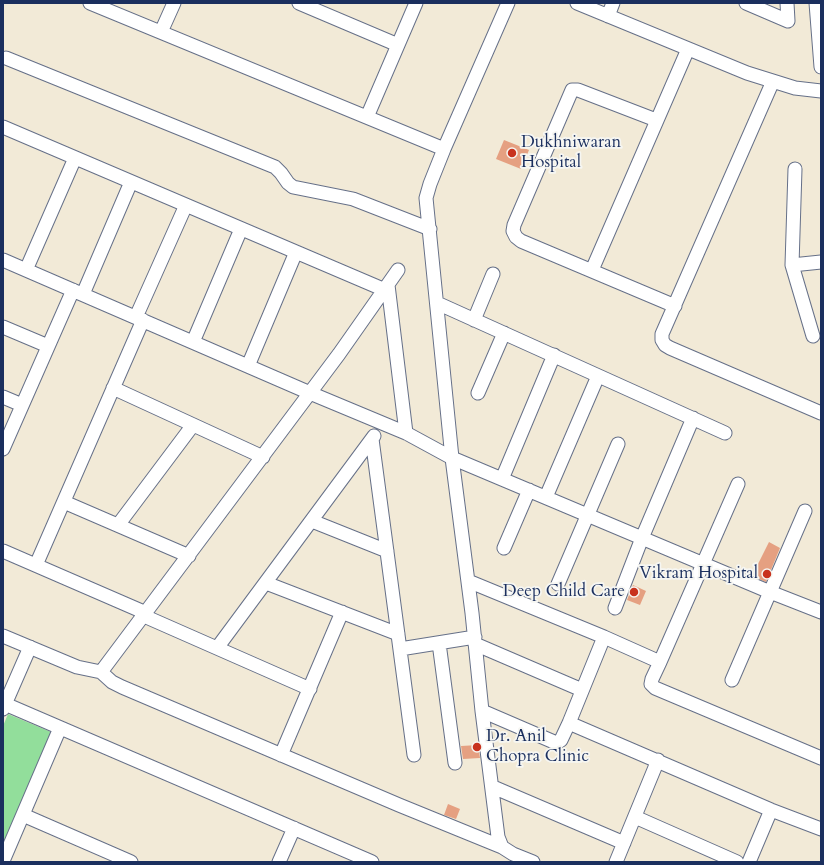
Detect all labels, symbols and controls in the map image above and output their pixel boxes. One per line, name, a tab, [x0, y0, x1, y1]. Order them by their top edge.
place label: Dukhniwaran Hospital	[521, 133, 621, 173]
marker: Dukhniwaran Hospital	[506, 147, 518, 159]
place label: Vikram Hospital	[639, 564, 758, 584]
marker: Vikram Hospital	[761, 568, 773, 580]
place label: Deep Child Care	[503, 582, 625, 602]
marker: Deep Child Care	[628, 586, 640, 598]
place label: Dr. Anil Chopra Clinic	[486, 727, 589, 767]
marker: Dr. Anil Chopra Clinic	[471, 741, 483, 753]

